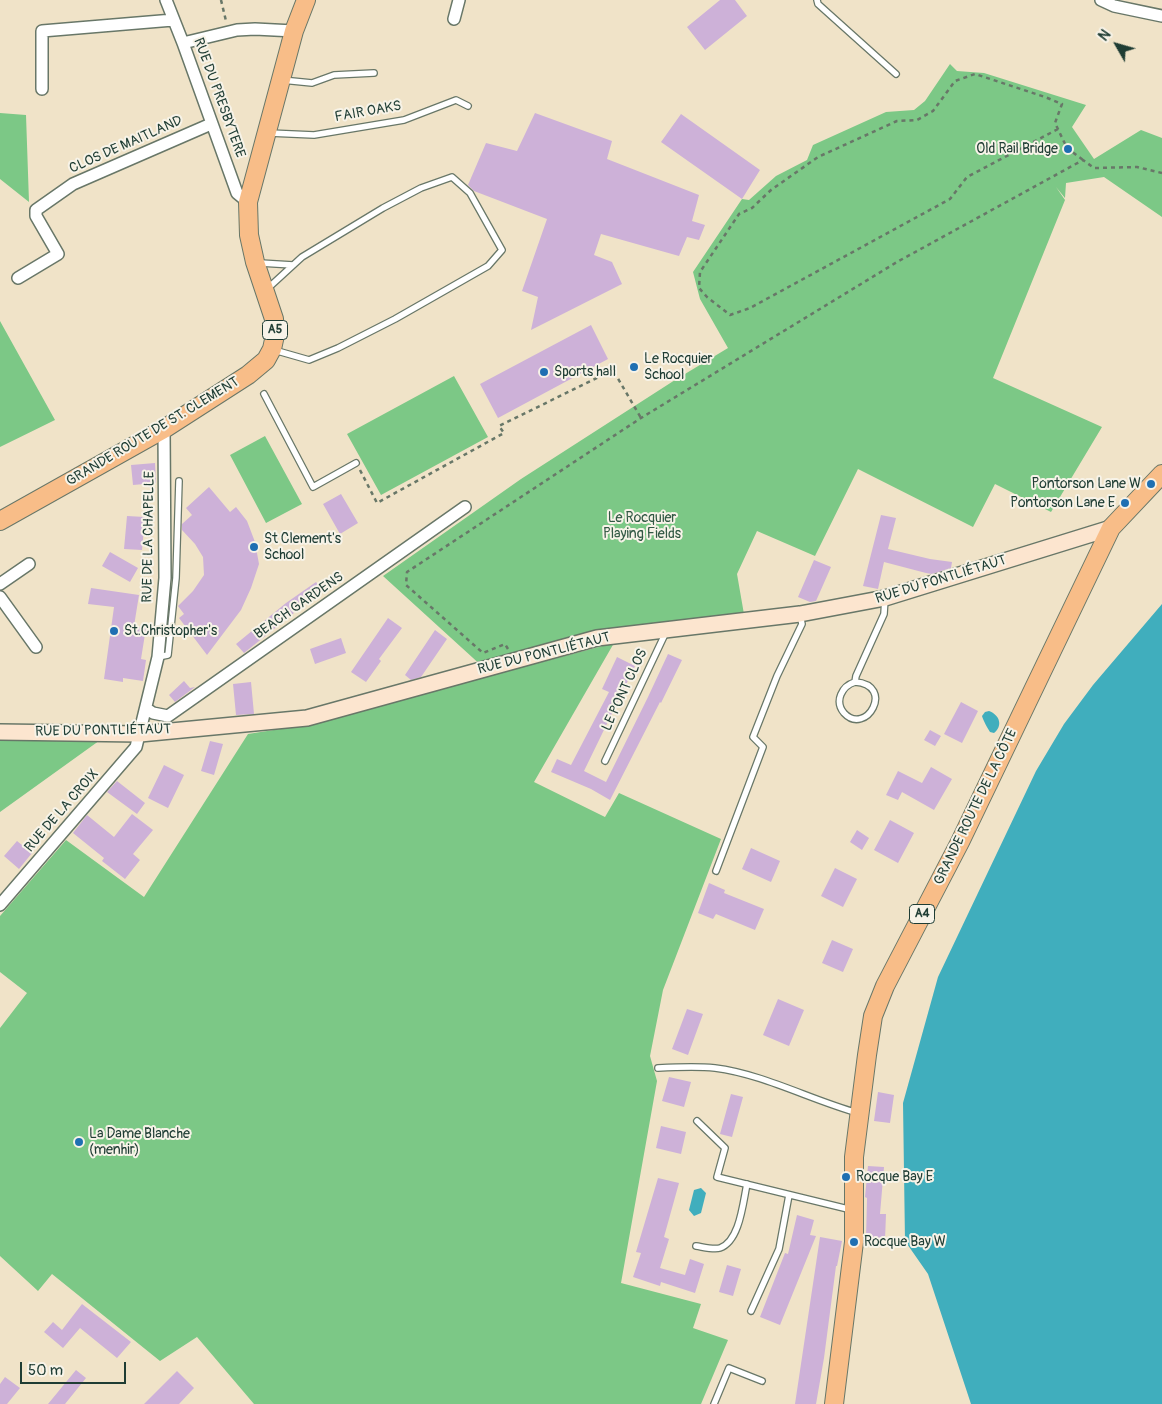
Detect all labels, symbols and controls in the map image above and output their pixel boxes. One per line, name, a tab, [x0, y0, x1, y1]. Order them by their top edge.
north arrow	[1092, 20, 1142, 70]
text: N	[1095, 26, 1114, 44]
street label: RUE DU PRESBYTERE	[189, 36, 249, 160]
street label: FAIR OAKS	[333, 98, 403, 126]
street label: CLOS DE MAITLAND	[67, 113, 185, 177]
place label: Old Rail Bridge	[976, 141, 1058, 157]
marker: Old Rail Bridge	[1062, 143, 1074, 155]
road number: A5	[262, 320, 288, 340]
place label: Le Rocquier School	[644, 351, 713, 384]
marker: Le Rocquier School	[628, 361, 640, 373]
place label: Sports hall	[554, 364, 616, 380]
marker: Sports hall	[538, 366, 550, 378]
street label: GRANDE ROUTE DE ST. CLEMENT	[64, 374, 242, 490]
street label: RUE DE LA CHAPELLE	[139, 471, 159, 603]
place label: Pontorson Lane W	[1032, 476, 1141, 492]
marker: Pontorson Lane W	[1145, 478, 1157, 490]
place label: Pontorson Lane E	[1010, 495, 1115, 511]
marker: Pontorson Lane E	[1119, 497, 1131, 509]
park label: Le Rocquier Playing Fields	[603, 510, 681, 542]
place label: St Clement's School	[264, 531, 341, 564]
marker: St Clement's School	[248, 541, 260, 553]
street label: RUE DU PONTLIÉTAUT	[874, 552, 1008, 608]
street label: BEACH GARDENS	[251, 569, 347, 643]
place label: St.Christopher's	[124, 623, 217, 639]
marker: St.Christopher's	[108, 625, 120, 637]
street label: RUE DU PONTLIÉTAUT	[476, 629, 612, 679]
street label: LE PONT CLOS	[599, 646, 651, 734]
street label: RUE DU PONTLIÉTAUT	[35, 721, 171, 741]
street label: GRANDE ROUTE DE LA CÔTE	[931, 726, 1021, 888]
street label: RUE DE LA CROIX	[21, 766, 103, 856]
road number: A4	[910, 904, 934, 924]
place label: La Dame Blanche (menhir)	[89, 1126, 190, 1158]
marker: La Dame Blanche (menhir)	[73, 1136, 85, 1148]
place label: Rocque Bay E	[856, 1169, 933, 1185]
marker: Rocque Bay E	[840, 1171, 852, 1183]
place label: Rocque Bay W	[864, 1234, 946, 1250]
marker: Rocque Bay W	[848, 1236, 860, 1248]
scale bar	[22, 1352, 129, 1384]
text: 50 m	[28, 1361, 63, 1380]

